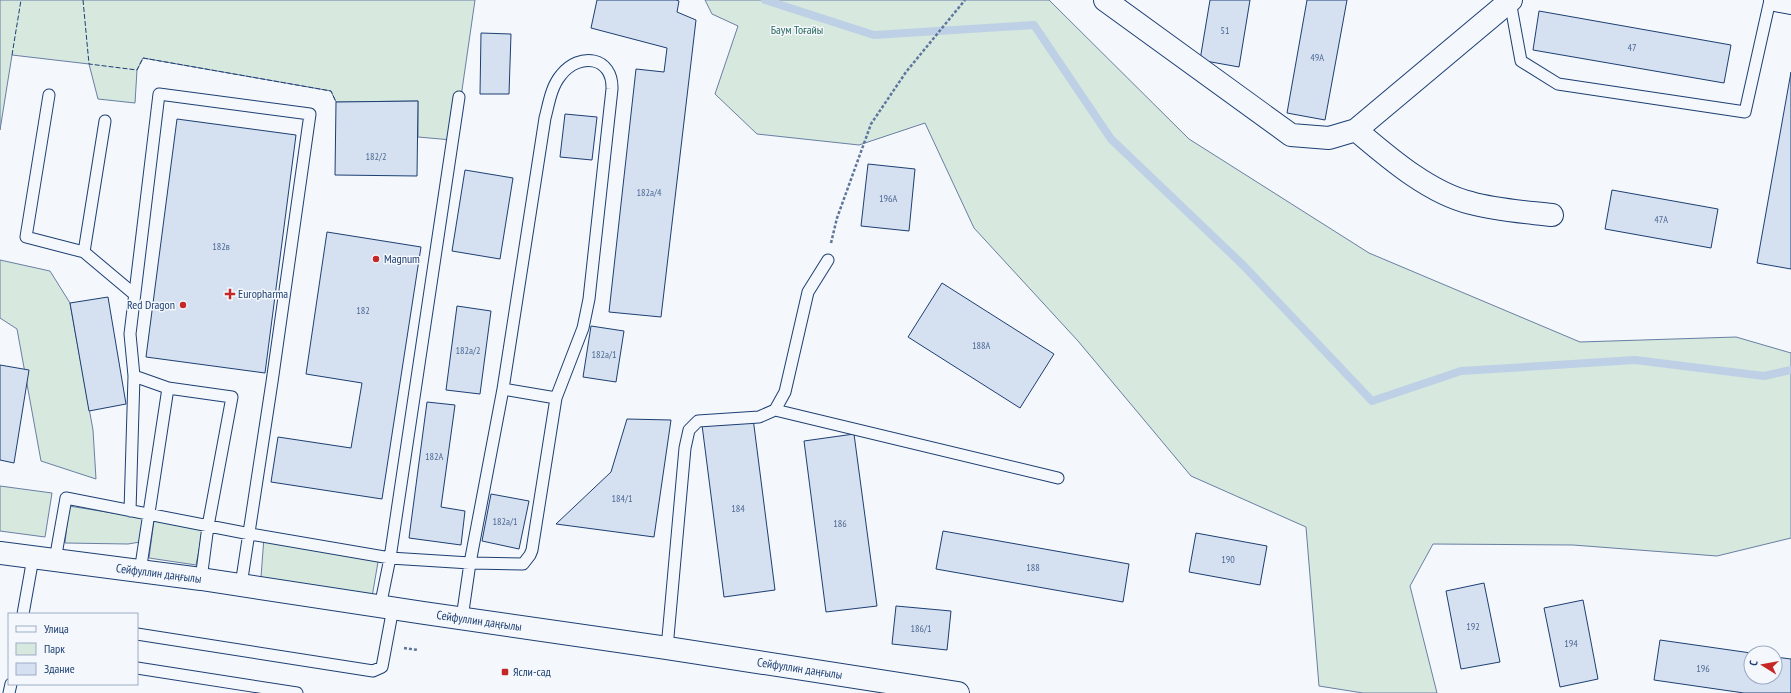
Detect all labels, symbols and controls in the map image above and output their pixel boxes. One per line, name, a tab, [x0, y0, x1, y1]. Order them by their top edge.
park label: Баум Тоғайы	[771, 22, 823, 37]
house number: 51	[1221, 24, 1230, 37]
house number: 47	[1628, 41, 1637, 54]
house number: 49А	[1310, 51, 1324, 64]
house number: 182/2	[366, 150, 386, 163]
house number: 182а/4	[637, 186, 662, 199]
house number: 196А	[879, 192, 897, 205]
house number: 47А	[1654, 213, 1668, 226]
house number: 182в	[212, 240, 230, 253]
place label: Magnum	[384, 251, 420, 266]
marker: Magnum	[371, 254, 381, 264]
place label: Europharma	[238, 286, 288, 301]
marker: Europharma	[225, 289, 235, 299]
place label: Red Dragon	[127, 297, 175, 312]
marker: Red Dragon	[178, 300, 188, 310]
house number: 182	[356, 304, 370, 317]
house number: 188А	[972, 339, 990, 352]
house number: 182а/2	[456, 344, 480, 357]
house number: 182а/1	[592, 348, 616, 361]
house number: 182А	[425, 450, 443, 463]
house number: 184/1	[612, 492, 632, 505]
house number: 184	[731, 502, 745, 515]
house number: 182а/1	[493, 515, 517, 528]
house number: 186	[833, 517, 847, 530]
house number: 190	[1221, 553, 1235, 566]
street label: Сейфуллин даңғылы	[115, 560, 202, 586]
house number: 188	[1026, 561, 1040, 574]
street label: Сейфуллин даңғылы	[436, 607, 523, 634]
legend	[8, 613, 138, 685]
house number: 192	[1466, 620, 1480, 633]
text: Улица	[44, 621, 69, 636]
house number: 186/1	[911, 622, 931, 635]
house number: 194	[1564, 637, 1578, 650]
text: Парк	[44, 641, 65, 656]
north arrow	[1743, 645, 1783, 685]
street label: Сейфуллин даңғылы	[756, 654, 843, 682]
text: С	[1746, 659, 1761, 667]
text: Здание	[44, 661, 75, 676]
house number: 196	[1696, 662, 1710, 675]
place label: Ясли-сад	[513, 664, 551, 679]
marker: Ясли-сад	[500, 667, 510, 677]

